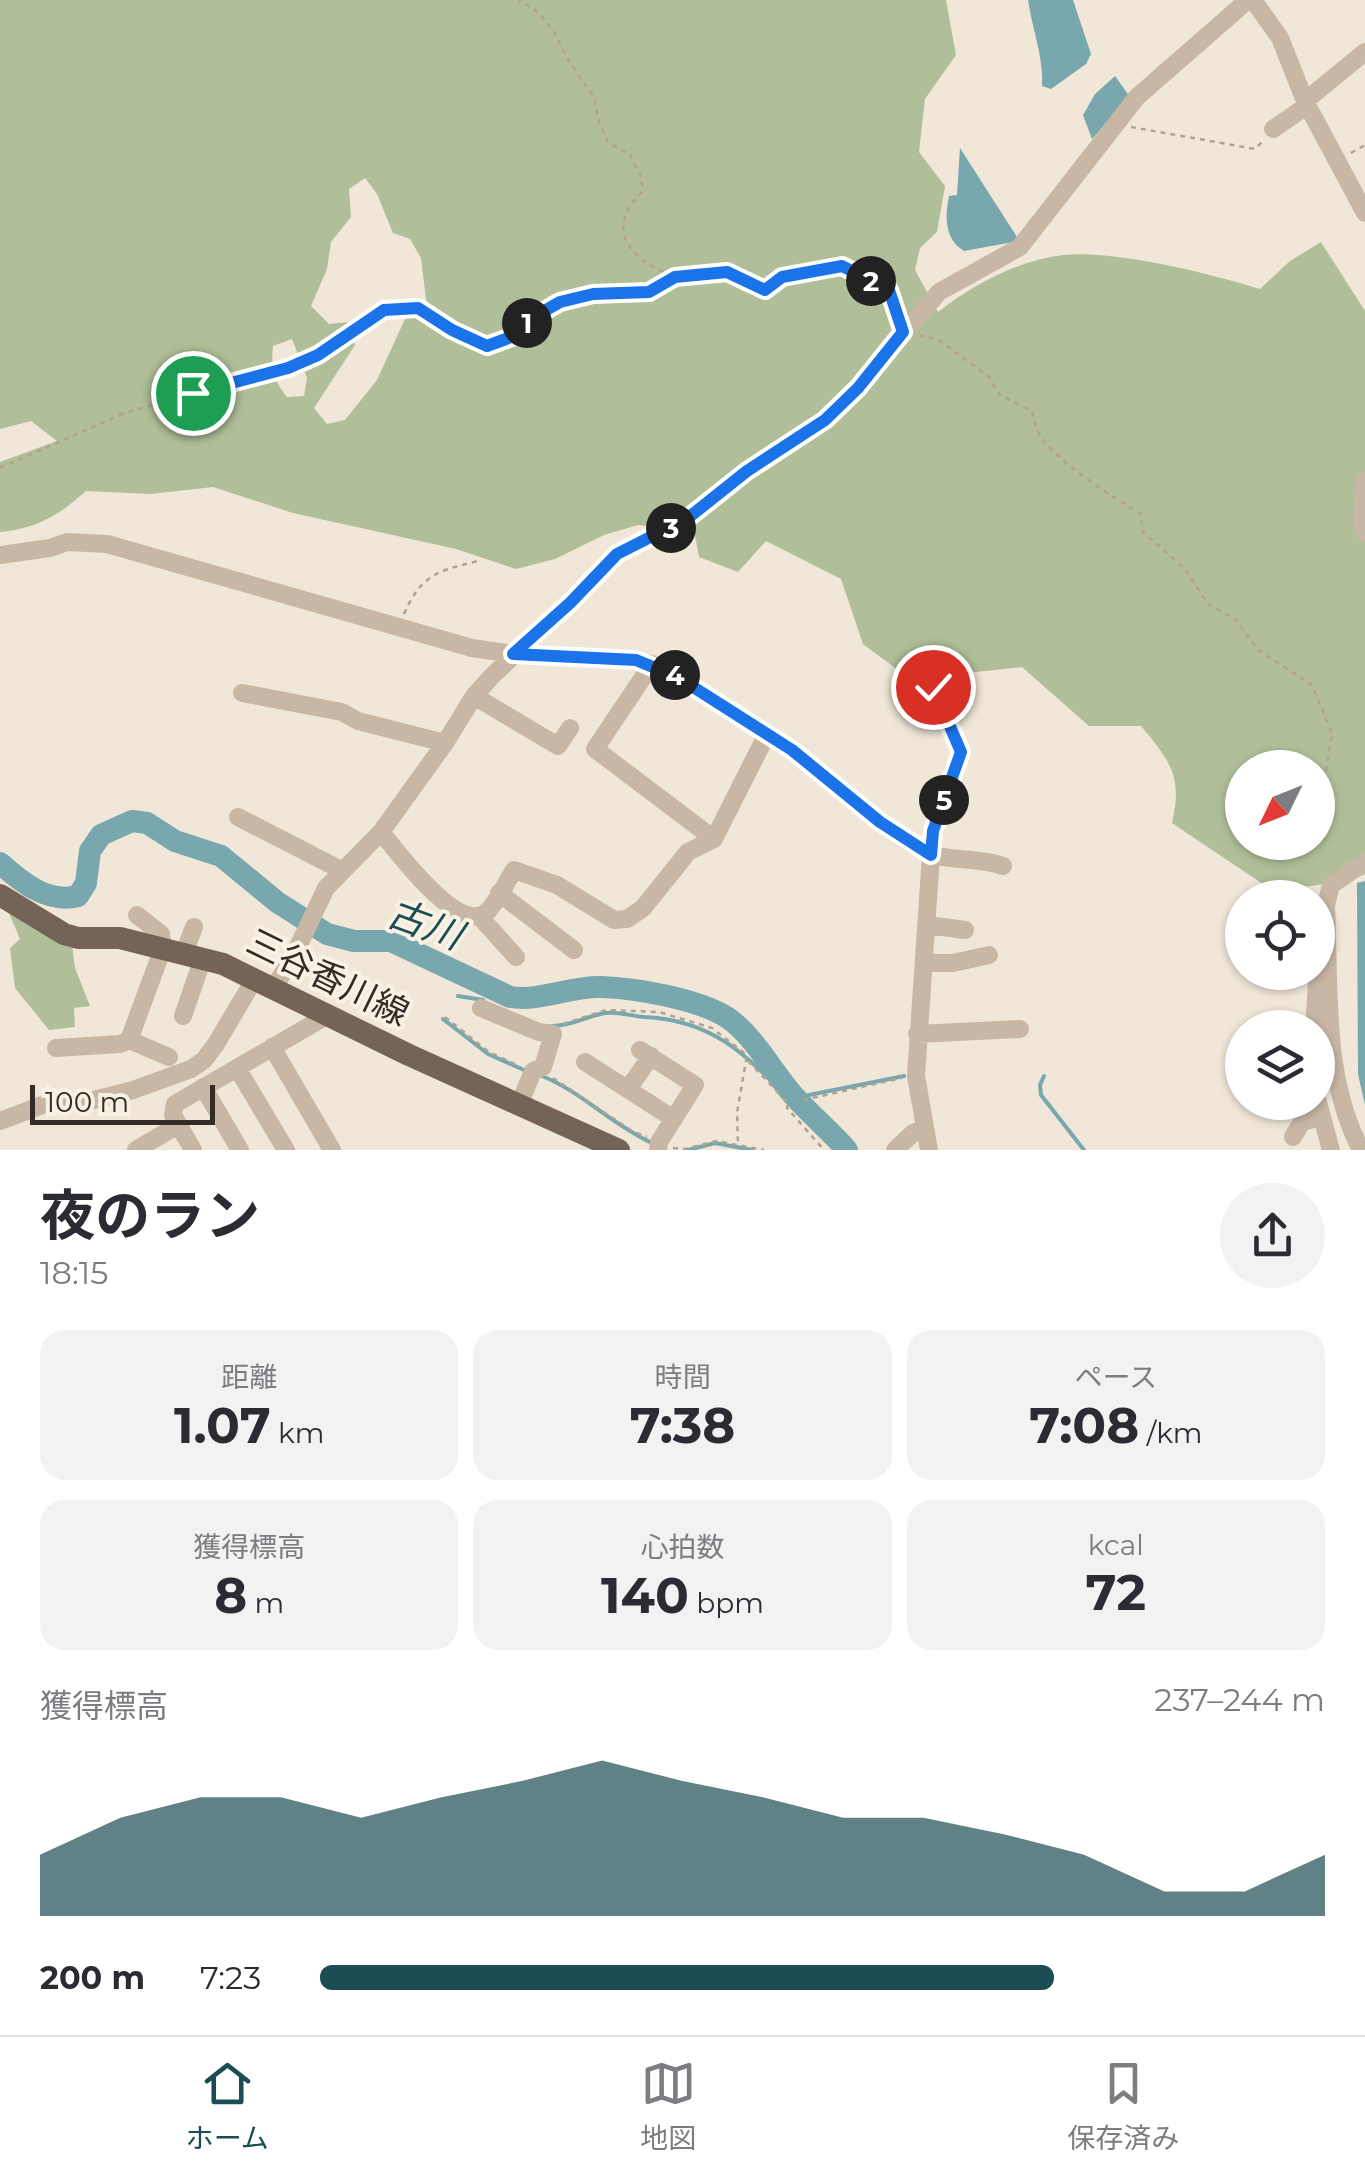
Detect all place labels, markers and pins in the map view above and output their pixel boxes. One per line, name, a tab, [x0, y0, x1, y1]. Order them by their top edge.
pin: 2	[846, 256, 896, 306]
pin: 1	[502, 298, 552, 348]
pin	[151, 351, 236, 436]
pin: 3	[646, 503, 696, 553]
pin	[891, 645, 976, 730]
pin: 4	[650, 650, 700, 700]
pin: 5	[919, 775, 969, 825]

